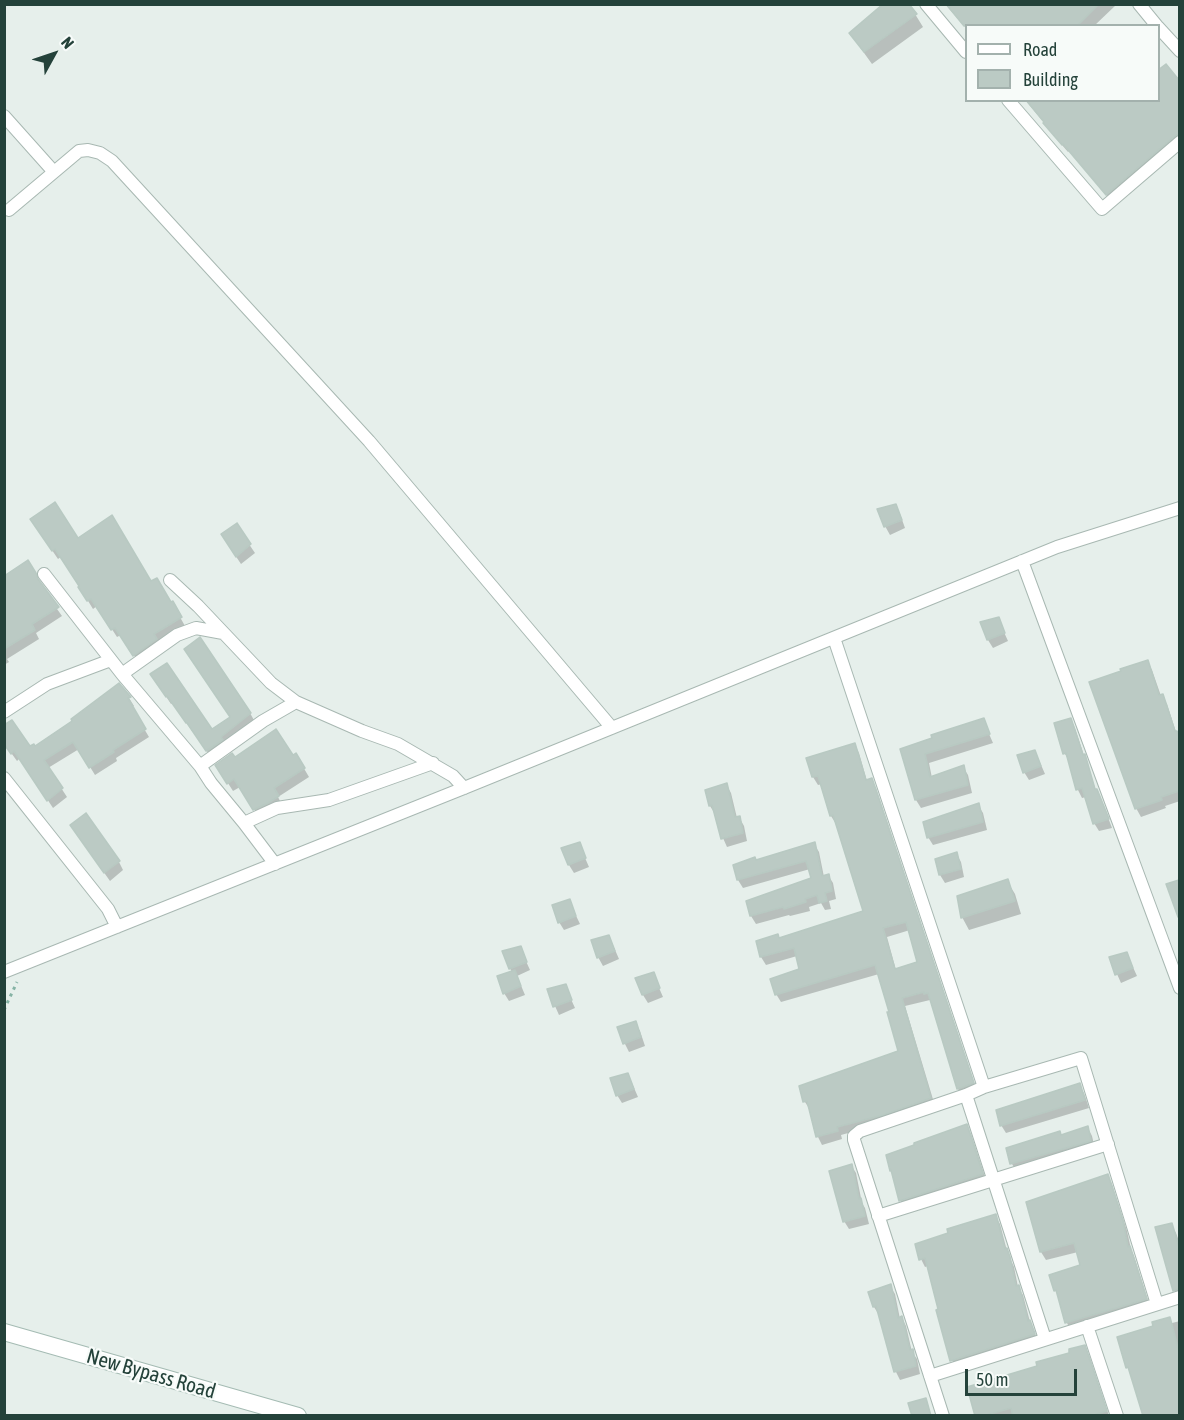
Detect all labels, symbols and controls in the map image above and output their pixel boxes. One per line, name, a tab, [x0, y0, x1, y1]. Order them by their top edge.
north arrow	[24, 24, 84, 84]
legend	[965, 24, 1160, 102]
text: N	[58, 33, 78, 52]
text: Road	[1023, 39, 1057, 60]
text: Building	[1023, 69, 1078, 90]
street label: New Bypass Road	[83, 1344, 219, 1404]
scale bar	[968, 1357, 1080, 1395]
text: 50 m	[976, 1369, 1008, 1390]

